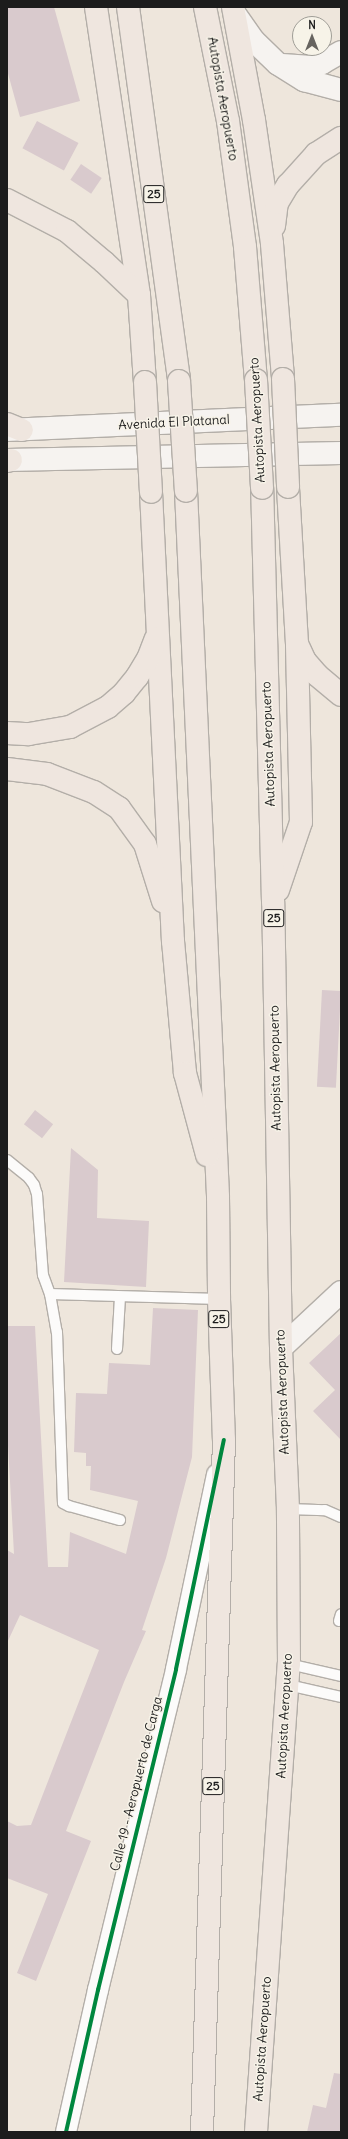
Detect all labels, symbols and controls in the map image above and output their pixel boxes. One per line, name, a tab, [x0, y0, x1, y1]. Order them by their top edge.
north arrow	[292, 16, 332, 56]
text: N	[308, 18, 316, 32]
street label: Autopista Aeropuerto	[203, 36, 241, 162]
road number: 25	[143, 184, 165, 204]
street label: Autopista Aeropuerto	[247, 357, 269, 483]
street label: Avenida El Platanal	[118, 412, 230, 434]
street label: Autopista Aeropuerto	[259, 681, 279, 807]
road number: 25	[263, 908, 285, 928]
street label: Autopista Aeropuerto	[267, 1005, 285, 1131]
road number: 25	[208, 1309, 230, 1329]
street label: Autopista Aeropuerto	[273, 1329, 293, 1455]
street label: Autopista Aeropuerto	[274, 1653, 296, 1779]
street label: Calle 19 - Aeropuerto de Carga	[108, 1695, 166, 1873]
road number: 25	[202, 1776, 224, 1796]
street label: Autopista Aeropuerto	[251, 1976, 275, 2102]

